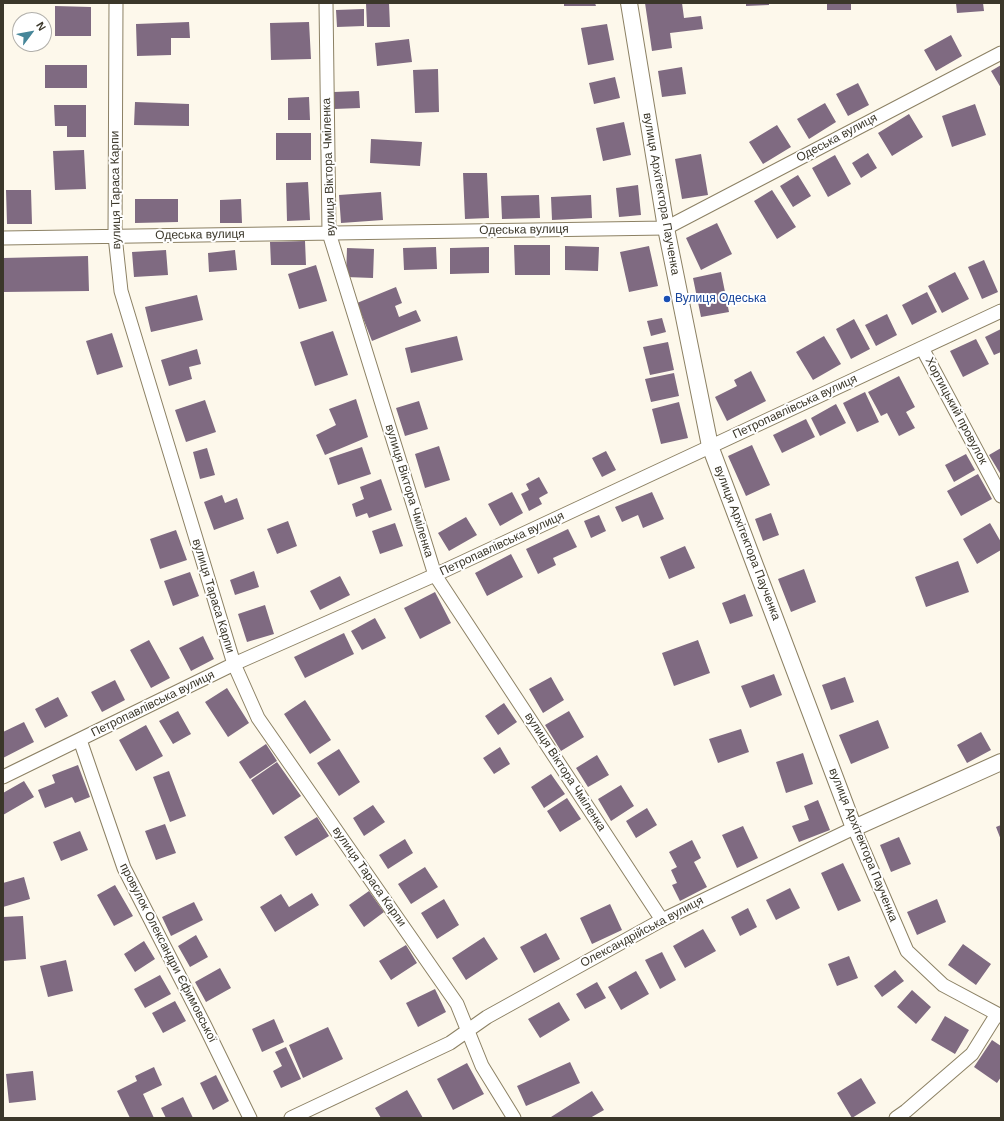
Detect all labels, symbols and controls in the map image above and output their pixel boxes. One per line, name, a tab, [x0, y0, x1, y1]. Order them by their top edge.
north arrow	[12, 12, 52, 52]
text: N	[34, 20, 49, 33]
street label: вулиця Віктора Чміленка	[319, 98, 339, 236]
street label: Одеська вулиця	[794, 111, 880, 165]
street label: вулиця Архітектора Паученка	[640, 112, 682, 276]
street label: вулиця Тараса Карпи	[108, 131, 124, 249]
street label: Одеська вулиця	[479, 222, 569, 238]
street label: Одеська вулиця	[155, 227, 245, 243]
place label: Вулиця Одеська	[675, 292, 766, 306]
marker: Вулиця Одеська	[662, 294, 672, 304]
street label: Хортицький провулок	[922, 355, 990, 467]
street label: Петропавлівська вулиця	[730, 372, 860, 442]
street label: вулиця Віктора Чміленка	[382, 423, 436, 559]
street label: вулиця Архітектора Паученка	[711, 464, 783, 622]
street label: Петропавлівська вулиця	[437, 509, 567, 579]
street label: вулиця Тараса Карпи	[189, 537, 237, 655]
street label: Петропавлівська вулиця	[89, 668, 217, 740]
street label: вулиця Віктора Чміленка	[521, 710, 609, 834]
street label: вулиця Архітектора Паученка	[826, 766, 900, 924]
street label: вулиця Тараса Карпи	[329, 824, 409, 930]
street label: провулок Олександри Єфимовської	[116, 861, 220, 1045]
street label: Олександрійська вулиця	[578, 893, 706, 971]

